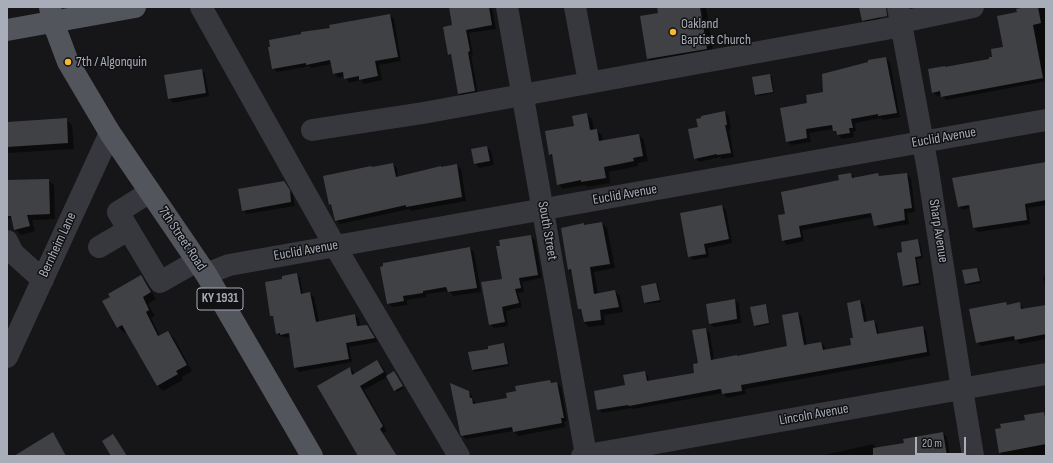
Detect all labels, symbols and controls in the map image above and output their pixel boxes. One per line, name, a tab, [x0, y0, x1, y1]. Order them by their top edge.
place label: Oakland Baptist Church	[681, 16, 751, 48]
marker: Oakland Baptist Church	[668, 27, 678, 37]
place label: 7th / Algonquin	[76, 54, 147, 70]
marker: 7th / Algonquin	[63, 57, 73, 67]
street label: Euclid Avenue	[911, 124, 977, 152]
street label: Euclid Avenue	[592, 181, 658, 209]
street label: Sharp Avenue	[925, 198, 951, 264]
street label: South Street	[534, 200, 560, 262]
street label: 7th Street Road	[155, 204, 209, 274]
street label: Bernheim Lane	[36, 210, 80, 280]
street label: Euclid Avenue	[273, 237, 339, 265]
road number: KY 1931	[197, 288, 243, 310]
street label: Lincoln Avenue	[778, 401, 850, 429]
scale bar	[917, 429, 968, 455]
text: 20 m	[922, 436, 942, 451]

